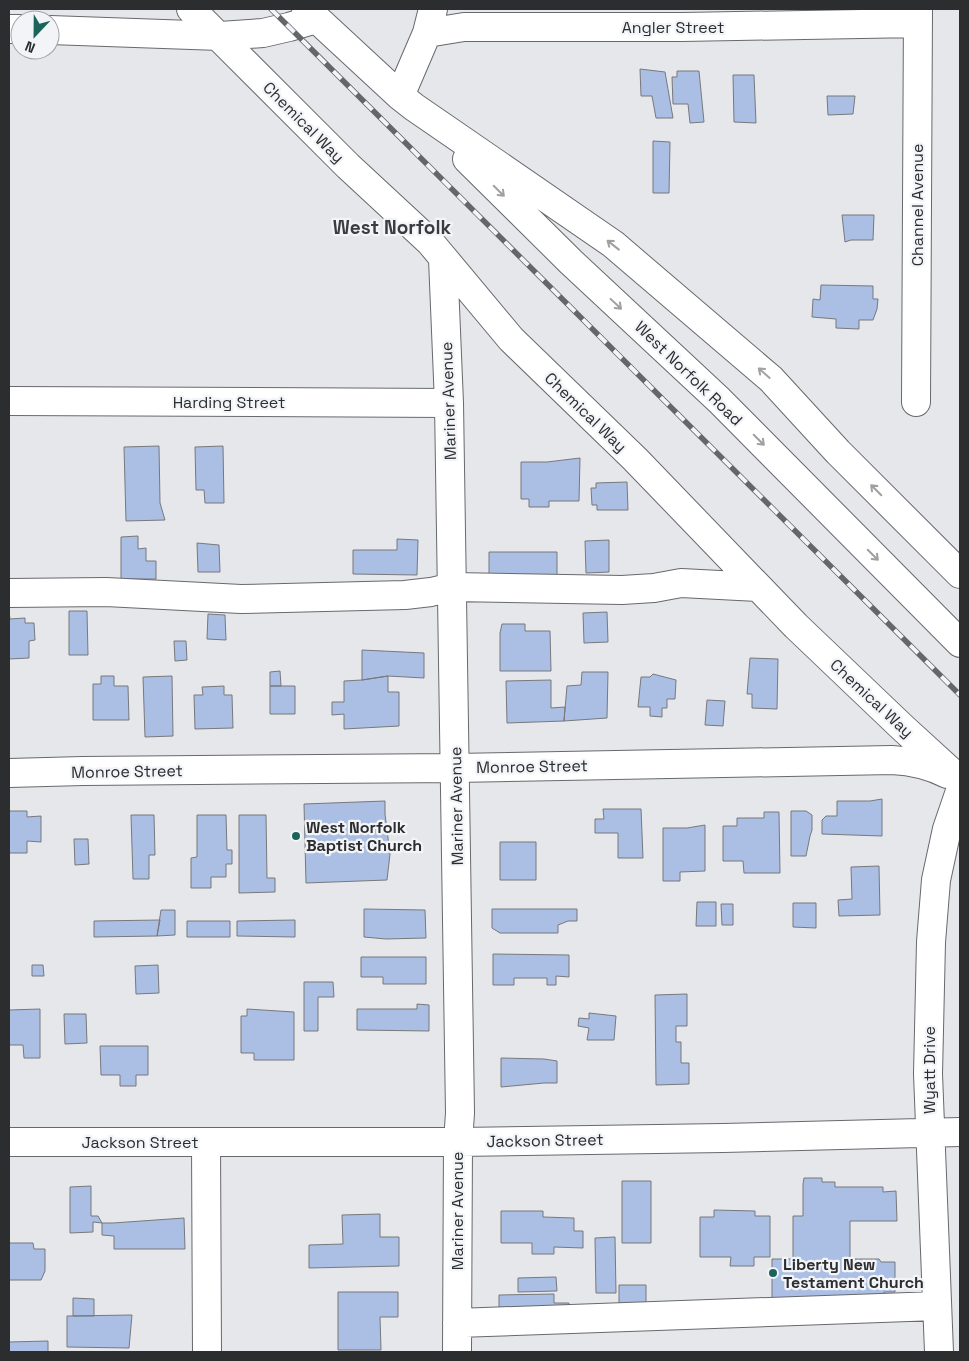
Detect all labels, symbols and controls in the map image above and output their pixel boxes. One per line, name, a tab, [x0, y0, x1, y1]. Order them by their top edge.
north arrow	[10, 10, 60, 60]
street label: Angler Street	[622, 17, 724, 38]
text: N	[22, 37, 38, 57]
street label: Chemical Way	[259, 77, 349, 167]
street label: Channel Avenue	[907, 144, 928, 266]
one-way arrow	[493, 185, 505, 197]
district label: West Norfolk	[333, 215, 451, 240]
one-way arrow	[607, 239, 620, 250]
one-way arrow	[609, 298, 622, 310]
street label: West Norfolk Road	[630, 316, 747, 430]
street label: Mariner Avenue	[436, 341, 461, 461]
one-way arrow	[757, 367, 770, 378]
street label: Chemical Way	[540, 368, 631, 457]
street label: Harding Street	[173, 392, 285, 413]
one-way arrow	[753, 434, 765, 446]
one-way arrow	[870, 484, 883, 496]
one-way arrow	[867, 549, 879, 561]
street label: Chemical Way	[826, 654, 918, 742]
street label: Mariner Avenue	[445, 746, 468, 866]
street label: Monroe Street	[476, 755, 588, 778]
street label: Monroe Street	[71, 760, 183, 783]
place label: West Norfolk Baptist Church	[306, 817, 422, 856]
marker: West Norfolk Baptist Church	[290, 830, 302, 842]
street label: Wyatt Drive	[919, 1026, 940, 1114]
street label: Jackson Street	[486, 1129, 604, 1152]
street label: Jackson Street	[81, 1132, 199, 1153]
street label: Mariner Avenue	[447, 1152, 468, 1270]
place label: Liberty New Testament Church	[783, 1254, 924, 1293]
marker: Liberty New Testament Church	[767, 1267, 779, 1279]

